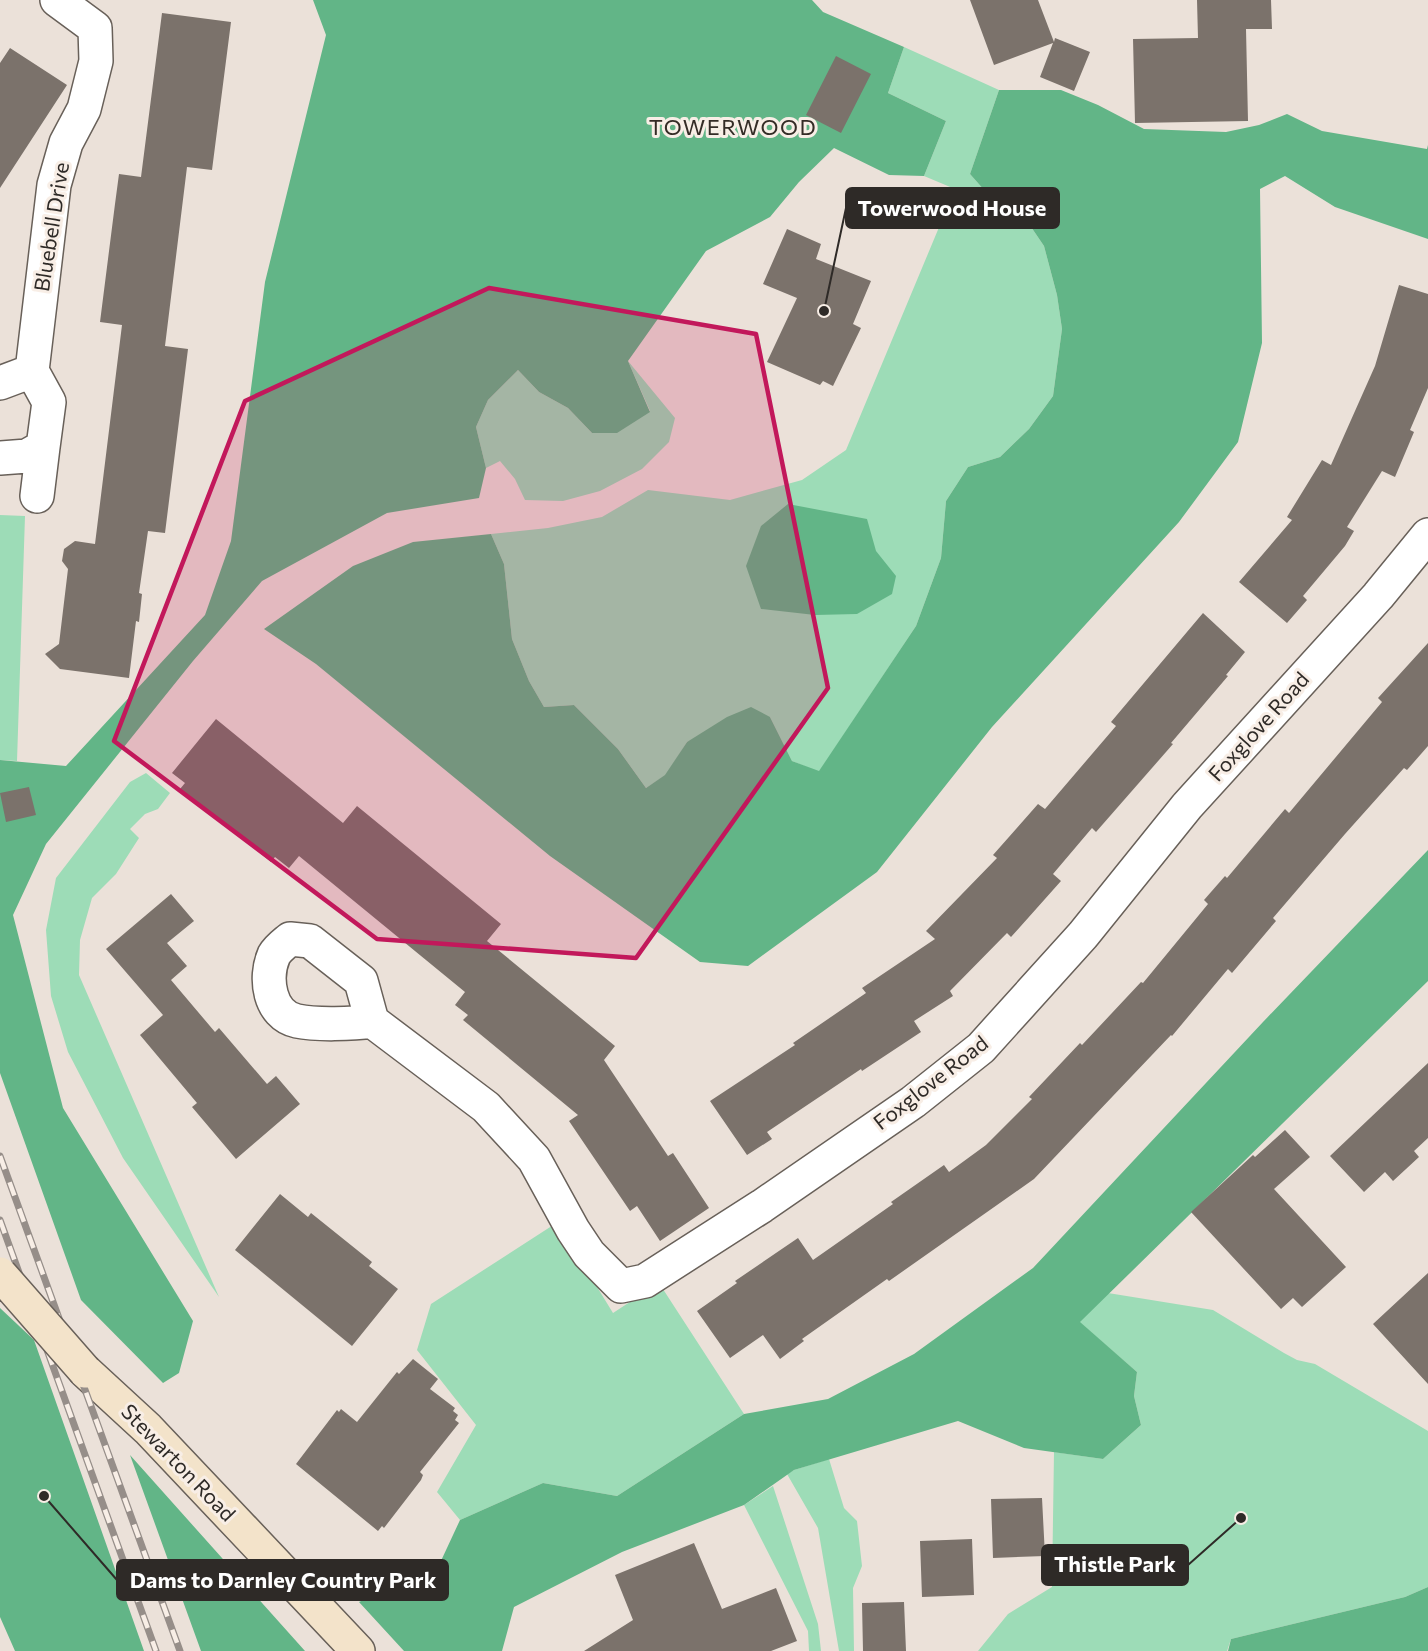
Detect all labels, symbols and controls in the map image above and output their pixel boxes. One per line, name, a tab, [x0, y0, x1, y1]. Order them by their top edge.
district label: TOWERWOOD	[649, 113, 817, 140]
street label: Bluebell Drive	[28, 160, 73, 293]
callout: Towerwood House	[846, 188, 1059, 228]
text: Towerwood House	[858, 194, 1046, 221]
street label: Foxglove Road	[1202, 666, 1313, 786]
street label: Foxglove Road	[868, 1029, 992, 1134]
street label: Stewarton Road	[117, 1398, 241, 1526]
callout: Thistle Park	[1042, 1545, 1188, 1585]
text: Thistle Park	[1054, 1550, 1176, 1577]
callout: Dams to Darnley Country Park	[117, 1560, 448, 1600]
text: Dams to Darnley Country Park	[130, 1566, 437, 1593]

